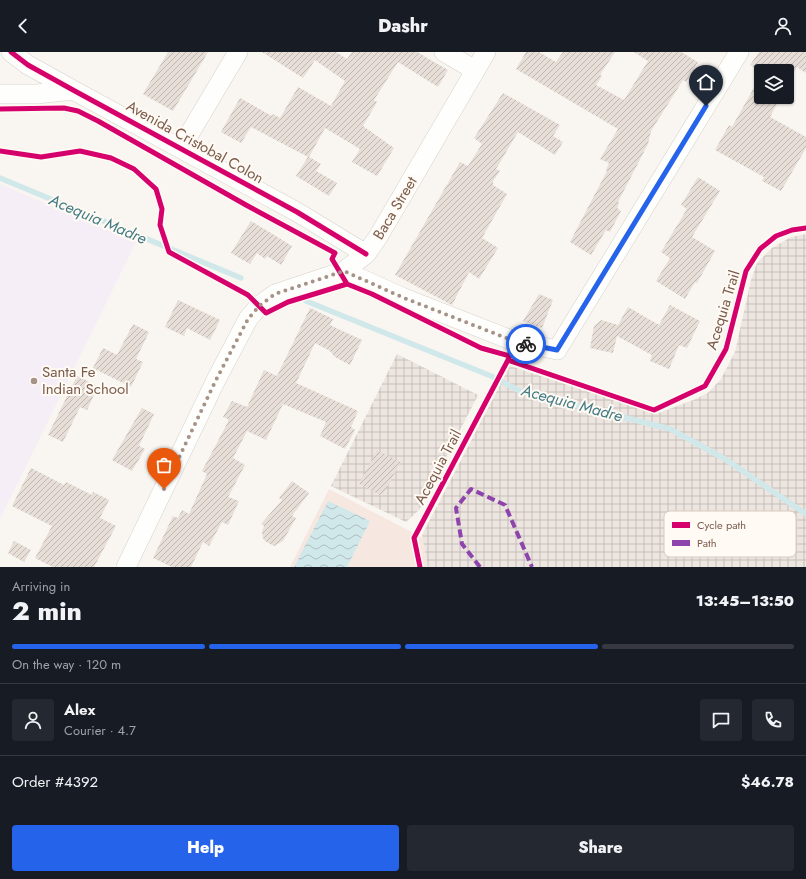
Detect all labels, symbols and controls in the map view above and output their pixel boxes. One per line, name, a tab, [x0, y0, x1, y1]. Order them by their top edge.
text: Dashr	[378, 13, 428, 39]
icon: back	[12, 15, 34, 37]
icon: person	[772, 15, 794, 37]
map controls	[754, 64, 794, 104]
button: layers	[754, 64, 794, 104]
pin	[689, 65, 723, 106]
icon: home	[695, 71, 717, 93]
street label: Avenida Cristobal Colon	[122, 95, 268, 189]
street label: Baca Street	[367, 172, 423, 244]
water label: Acequia Madre	[45, 188, 150, 250]
street label: Acequia Trail	[700, 267, 746, 353]
courier	[506, 324, 546, 364]
icon: bike	[515, 333, 537, 355]
place label: Santa Fe Indian School	[42, 361, 129, 400]
marker: Santa Fe Indian School	[29, 376, 39, 386]
water label: Acequia Madre	[518, 378, 625, 428]
street label: Acequia Trail	[409, 425, 467, 509]
pin	[147, 448, 181, 489]
icon: bag	[153, 454, 175, 476]
legend	[664, 511, 796, 557]
text: Cycle path	[697, 517, 746, 533]
text: Path	[697, 535, 716, 551]
text: Arriving in	[12, 577, 70, 596]
text: 13:45–13:50	[696, 590, 794, 612]
text: 2 min	[12, 592, 82, 630]
text: On the way · 120 m	[12, 655, 121, 674]
button: person	[12, 699, 54, 741]
text: Alex	[64, 699, 95, 721]
button: chat	[700, 699, 742, 741]
button: phone	[752, 699, 794, 741]
text: Courier · 4.7	[64, 721, 136, 740]
text: Order #4392	[12, 771, 98, 793]
text: $46.78	[741, 771, 794, 793]
button: Help	[12, 825, 399, 871]
button: Share	[407, 825, 794, 871]

